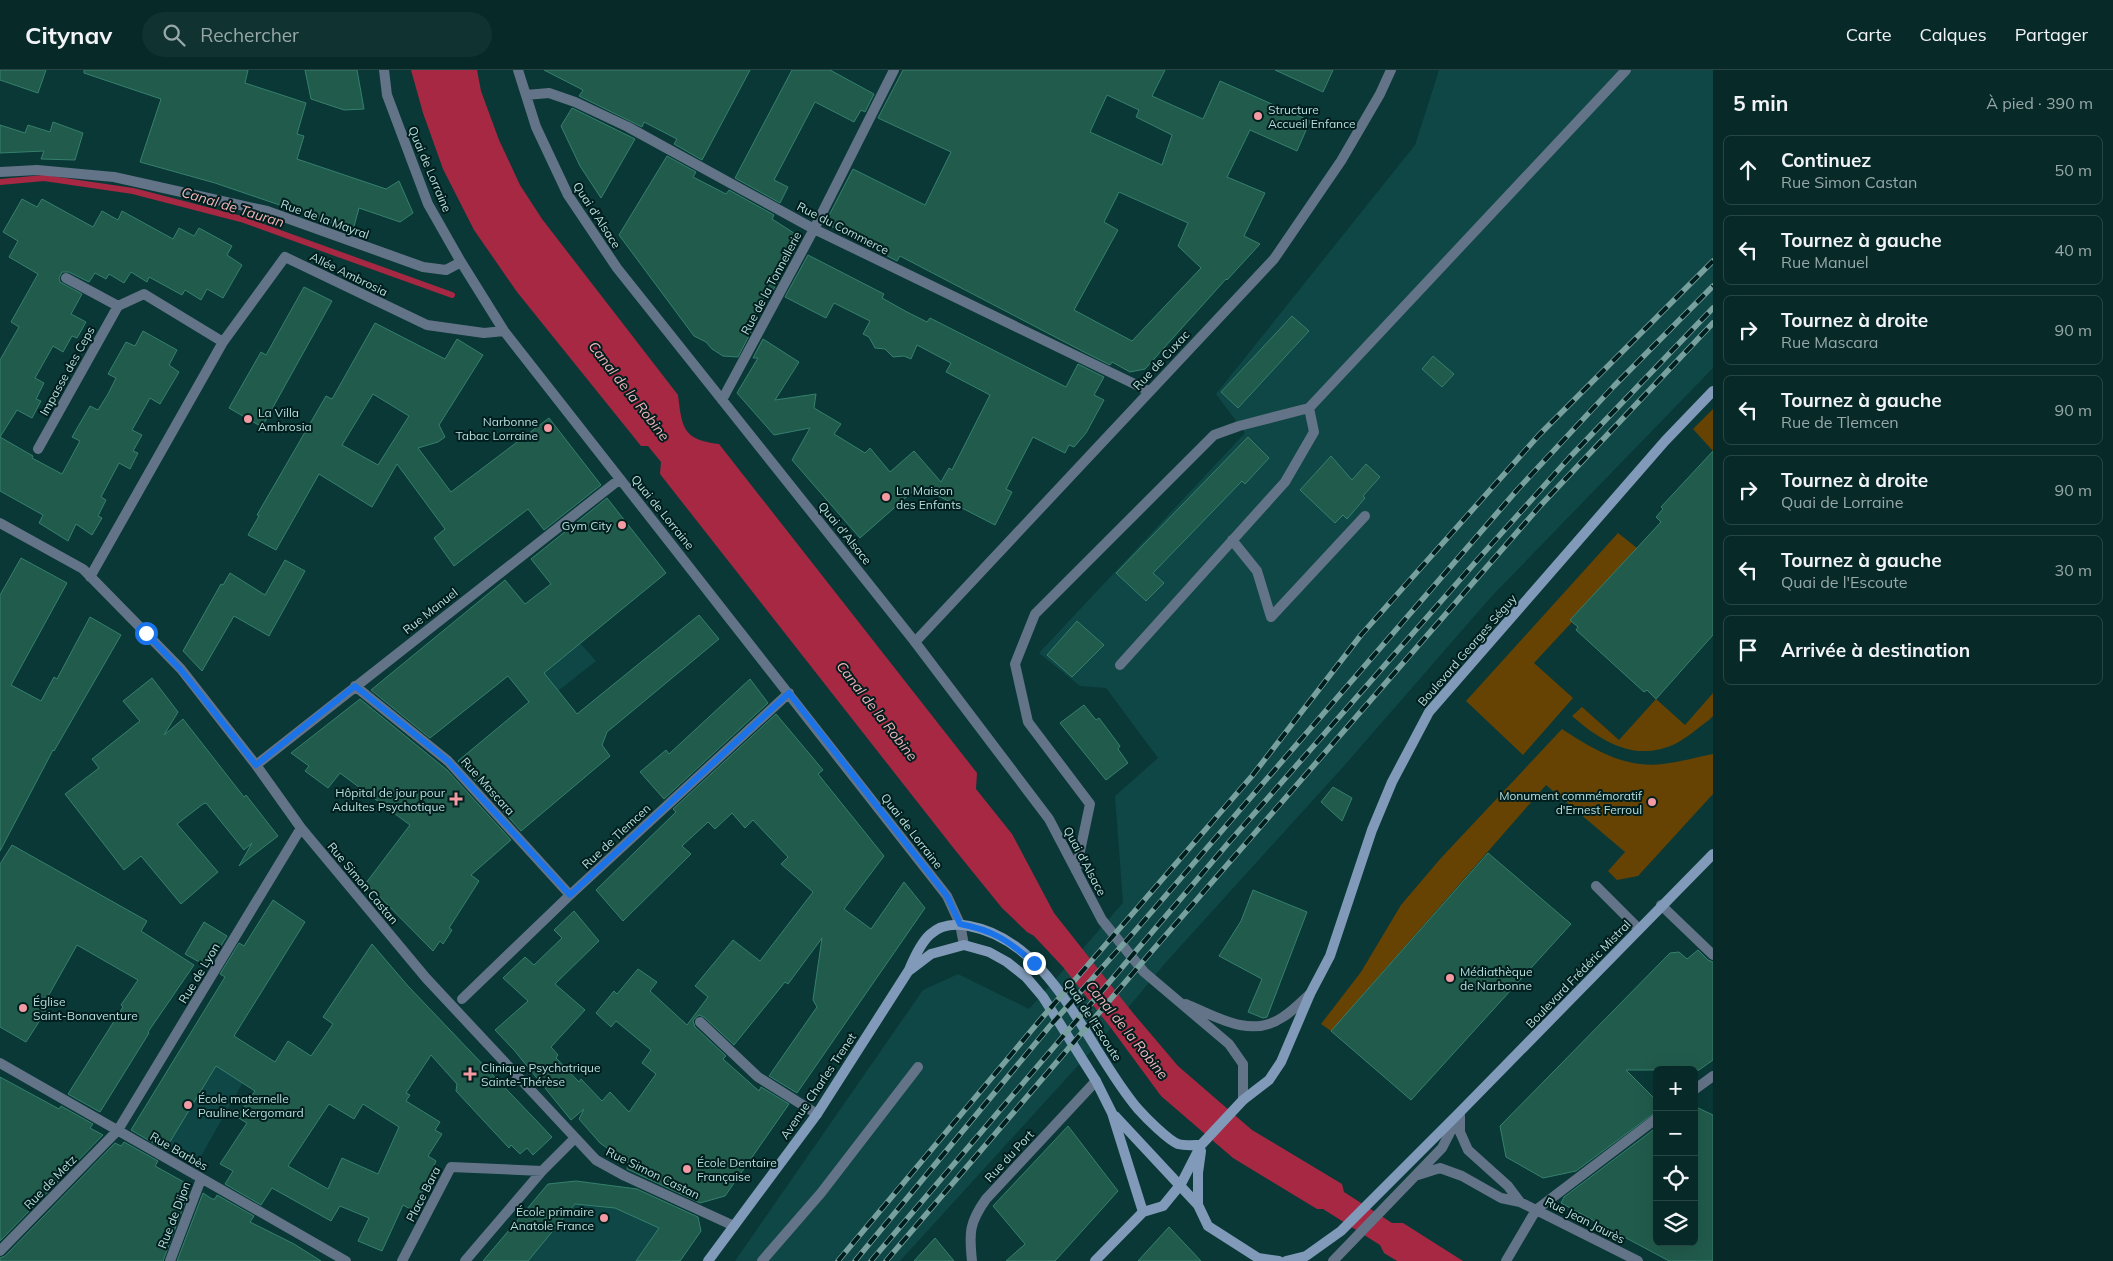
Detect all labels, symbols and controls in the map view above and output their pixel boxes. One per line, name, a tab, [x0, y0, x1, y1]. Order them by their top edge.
search box	[142, 12, 492, 57]
text: Citynav	[25, 20, 112, 50]
icon: search	[160, 21, 188, 49]
text: Rechercher	[200, 23, 299, 47]
text: Carte	[1846, 23, 1892, 46]
text: Calques	[1920, 23, 1987, 46]
text: Partager	[2015, 23, 2088, 46]
text: 5 min	[1733, 90, 1788, 116]
text: À pied · 390 m	[1986, 93, 2093, 113]
place label: Structure Accueil Enfance	[1268, 102, 1355, 131]
marker: Structure Accueil Enfance	[1252, 110, 1264, 122]
street label: Quai de Lorraine	[405, 124, 455, 214]
text: Continuez	[1781, 148, 1871, 172]
icon: ahead	[1734, 156, 1762, 184]
text: 50 m	[2055, 160, 2092, 180]
text: Rue Simon Castan	[1781, 172, 1917, 192]
street label: Quai d'Alsace	[570, 179, 624, 251]
water label: Canal de Tauran	[179, 183, 287, 231]
street label: Rue de la Mayral	[279, 196, 371, 242]
street label: Rue du Commerce	[795, 198, 891, 258]
text: Tournez à gauche	[1781, 228, 1942, 252]
street label: Rue de la Tonnellerie	[737, 229, 805, 337]
icon: left	[1734, 236, 1762, 264]
text: 40 m	[2055, 240, 2092, 260]
street label: Allée Ambrosia	[308, 249, 390, 299]
text: Rue Manuel	[1781, 252, 1869, 272]
text: Tournez à droite	[1781, 308, 1928, 332]
icon: right	[1734, 316, 1762, 344]
text: 90 m	[2055, 320, 2092, 340]
street label: Impasse des Ceps	[36, 324, 98, 418]
street label: Rue de Cuxac	[1130, 327, 1193, 393]
text: Rue Mascara	[1781, 332, 1878, 352]
water label: Canal de la Robine	[585, 338, 674, 445]
text: Tournez à gauche	[1781, 388, 1942, 412]
icon: left	[1734, 396, 1762, 424]
text: 90 m	[2055, 400, 2092, 420]
place label: La Villa Ambrosia	[258, 405, 312, 434]
text: Rue de Tlemcen	[1781, 412, 1899, 432]
marker: La Villa Ambrosia	[242, 413, 254, 425]
place label: Narbonne Tabac Lorraine	[455, 414, 538, 443]
marker: Narbonne Tabac Lorraine	[542, 422, 554, 434]
text: Tournez à droite	[1781, 468, 1928, 492]
street label: Quai de Lorraine	[628, 472, 698, 552]
icon: right	[1734, 476, 1762, 504]
text: 90 m	[2055, 480, 2092, 500]
place label: La Maison des Enfants	[896, 483, 961, 512]
marker: La Maison des Enfants	[880, 491, 892, 503]
text: Quai de Lorraine	[1781, 492, 1903, 512]
street label: Quai d'Alsace	[815, 499, 875, 567]
place label: Gym City	[561, 518, 613, 533]
marker: Gym City	[616, 519, 628, 531]
text: Tournez à gauche	[1781, 548, 1942, 572]
icon: left	[1734, 556, 1762, 584]
text: 30 m	[2055, 560, 2092, 580]
text: Quai de l'Escoute	[1781, 572, 1908, 592]
street label: Rue Manuel	[399, 585, 461, 637]
street label: Boulevard Georges Séguy	[1414, 591, 1520, 709]
route start	[135, 622, 158, 645]
icon: arrive	[1734, 636, 1762, 664]
text: Arrivée à destination	[1781, 638, 1970, 662]
water label: Canal de la Robine	[833, 658, 922, 765]
street label: Rue Mascara	[458, 754, 518, 818]
place label: Hôpital de jour pour Adultes Psychotique	[332, 785, 446, 814]
place label: Monument commémoratif d'Ernest Ferroul	[1499, 788, 1643, 817]
street label: Quai de Lorraine	[878, 790, 946, 872]
marker: Hôpital de jour pour Adultes Psychotique	[449, 792, 463, 806]
marker: Monument commémoratif d'Ernest Ferroul	[1646, 796, 1658, 808]
street label: Rue de Tlemcen	[579, 800, 653, 872]
street label: Quai d'Alsace	[1060, 824, 1110, 898]
street label: Rue Simon Castan	[324, 839, 402, 927]
street label: Boulevard Frédéric Mistral	[1522, 917, 1634, 1031]
street label: Rue de Lyon	[175, 940, 223, 1006]
route end	[1023, 952, 1046, 975]
place label: Médiathèque de Narbonne	[1460, 964, 1533, 993]
marker: Médiathèque de Narbonne	[1444, 972, 1456, 984]
street label: Quai de l'Escoute	[1061, 976, 1125, 1064]
water label: Canal de la Robine	[1082, 977, 1172, 1083]
place label: Église Saint-Bonaventure	[33, 994, 138, 1023]
marker: Église Saint-Bonaventure	[17, 1002, 29, 1014]
street label: Avenue Charles Trenet	[777, 1030, 859, 1142]
place label: Clinique Psychatrique Sainte-Thérèse	[481, 1060, 601, 1089]
map controls	[1653, 1066, 1698, 1246]
button: +	[1653, 1066, 1698, 1111]
marker: Clinique Psychatrique Sainte-Thérèse	[463, 1067, 477, 1081]
place label: École maternelle Pauline Kergomard	[198, 1091, 304, 1120]
marker: École maternelle Pauline Kergomard	[182, 1099, 194, 1111]
button: −	[1653, 1111, 1698, 1156]
street label: Rue du Port	[981, 1127, 1037, 1185]
street label: Rue Barbès	[147, 1128, 211, 1174]
street label: Rue Simon Castan	[604, 1144, 702, 1202]
street label: Rue de Metz	[21, 1152, 79, 1212]
place label: École Dentaire Française	[697, 1155, 777, 1184]
button: locate	[1653, 1156, 1698, 1201]
marker: École Dentaire Française	[681, 1163, 693, 1175]
street label: Place Bara	[403, 1164, 443, 1224]
street label: Rue de Dijon	[154, 1179, 194, 1251]
street label: Rue Jean Jaurès	[1543, 1193, 1627, 1247]
button: layers	[1653, 1201, 1698, 1246]
place label: École primaire Anatole France	[510, 1204, 594, 1233]
marker: École primaire Anatole France	[598, 1212, 610, 1224]

